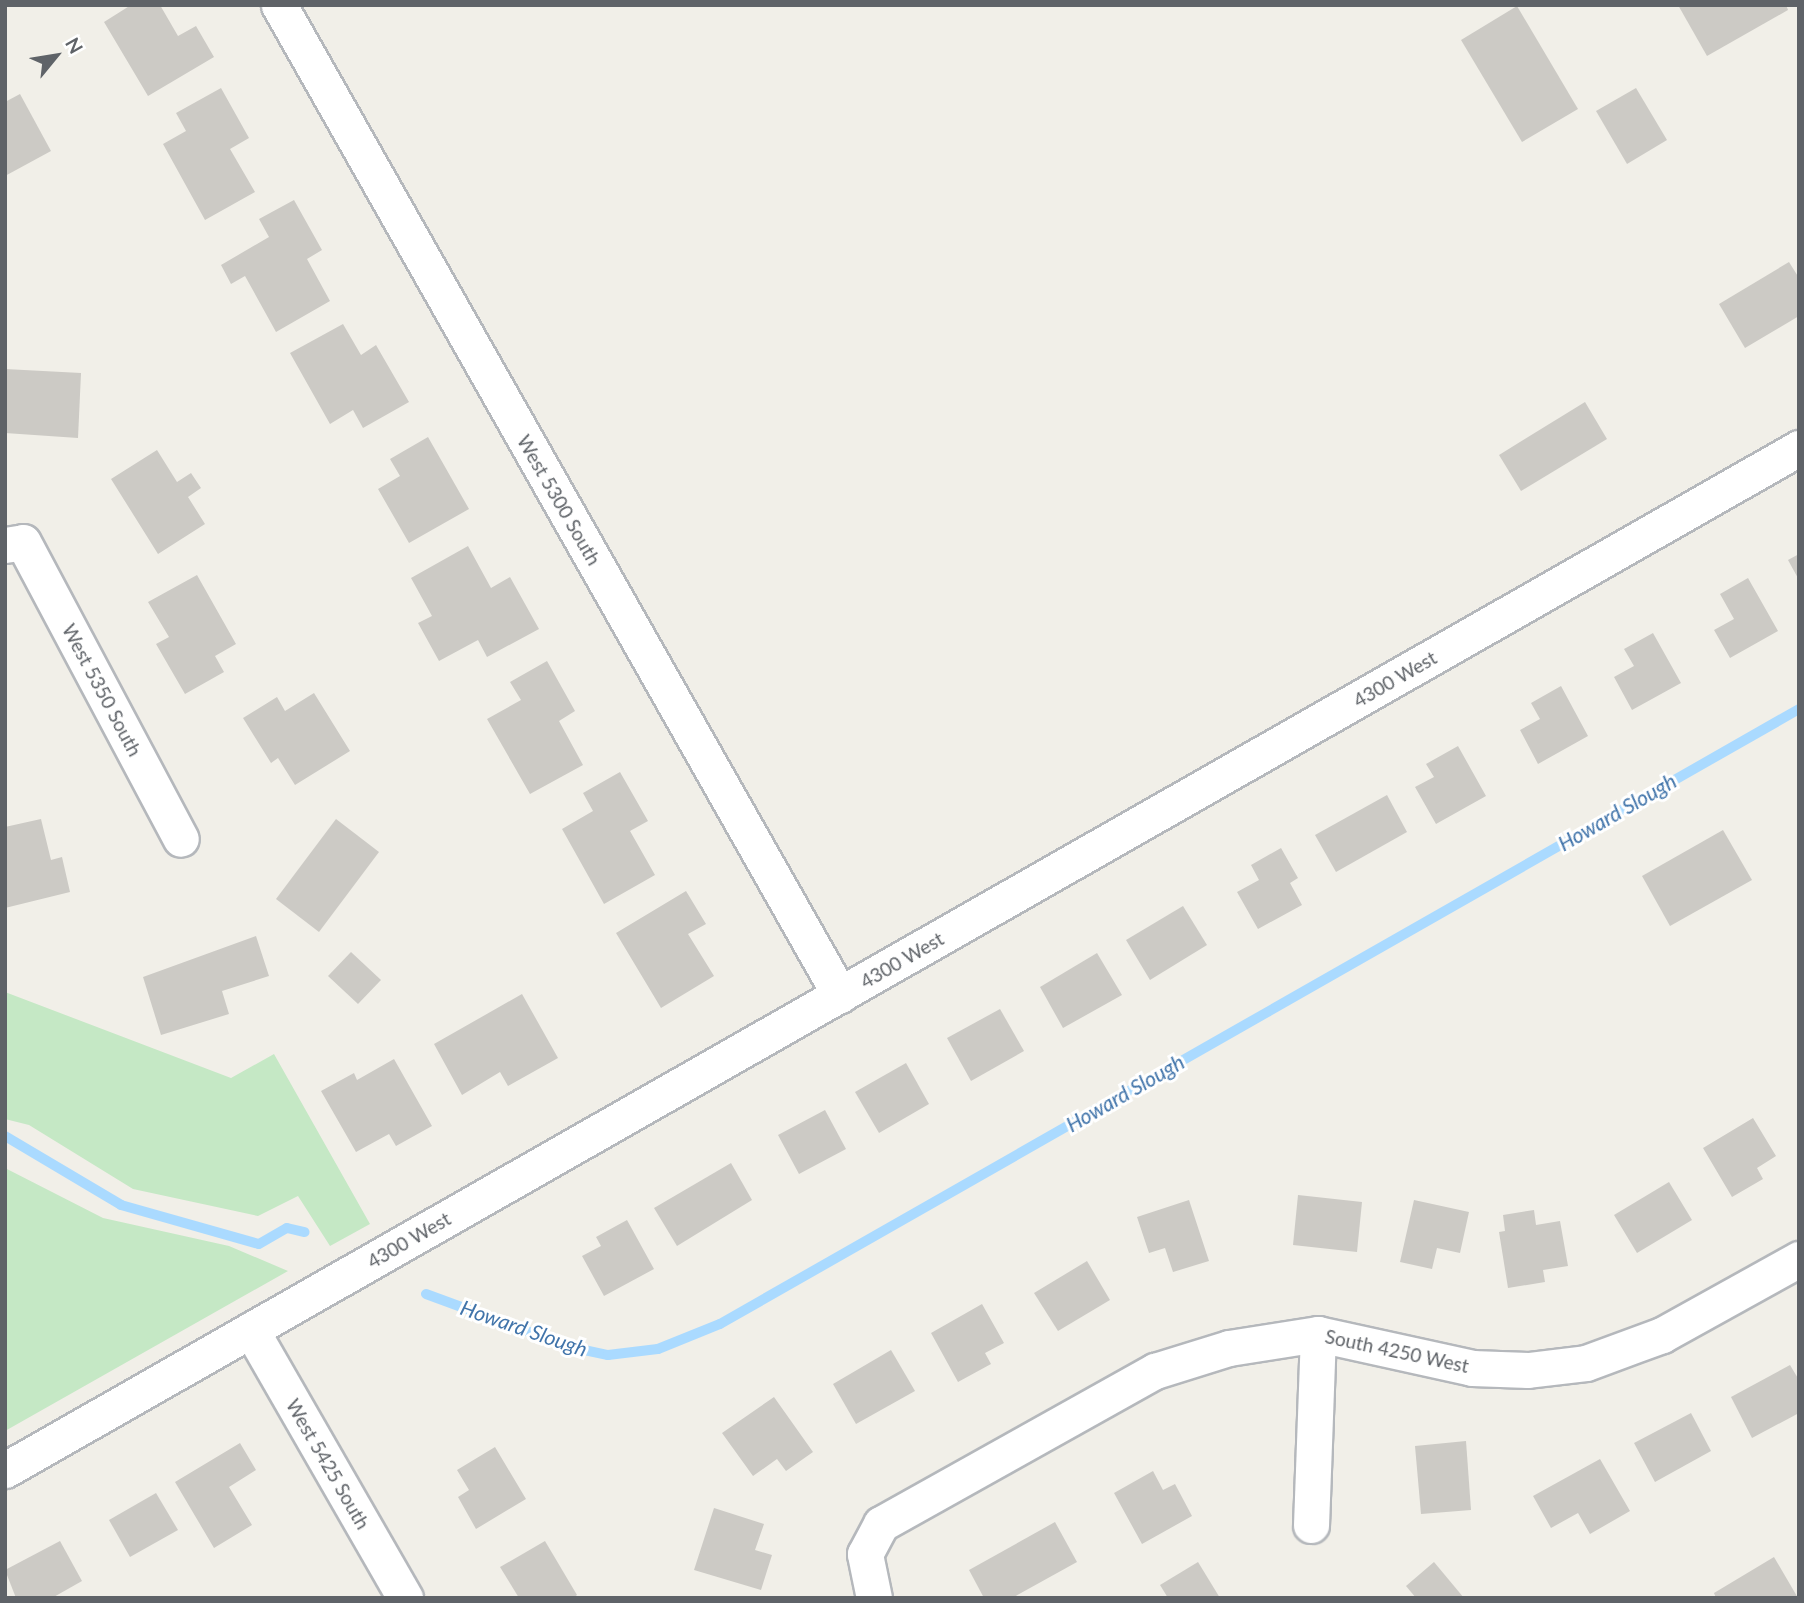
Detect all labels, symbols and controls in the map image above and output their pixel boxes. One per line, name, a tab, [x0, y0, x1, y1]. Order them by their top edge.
north arrow	[21, 21, 91, 91]
text: N	[61, 33, 88, 57]
street label: West 5300 South	[513, 431, 605, 569]
street label: West 5350 South	[58, 620, 146, 760]
street label: 4300 West	[1349, 646, 1441, 712]
water label: Howard Slough	[1553, 768, 1681, 856]
street label: 4300 West	[856, 927, 948, 993]
water label: Howard Slough	[1061, 1049, 1189, 1137]
street label: 4300 West	[363, 1207, 455, 1273]
water label: Howard Slough	[457, 1295, 591, 1361]
street label: South 4250 West	[1323, 1325, 1471, 1377]
street label: West 5425 South	[282, 1395, 374, 1533]

